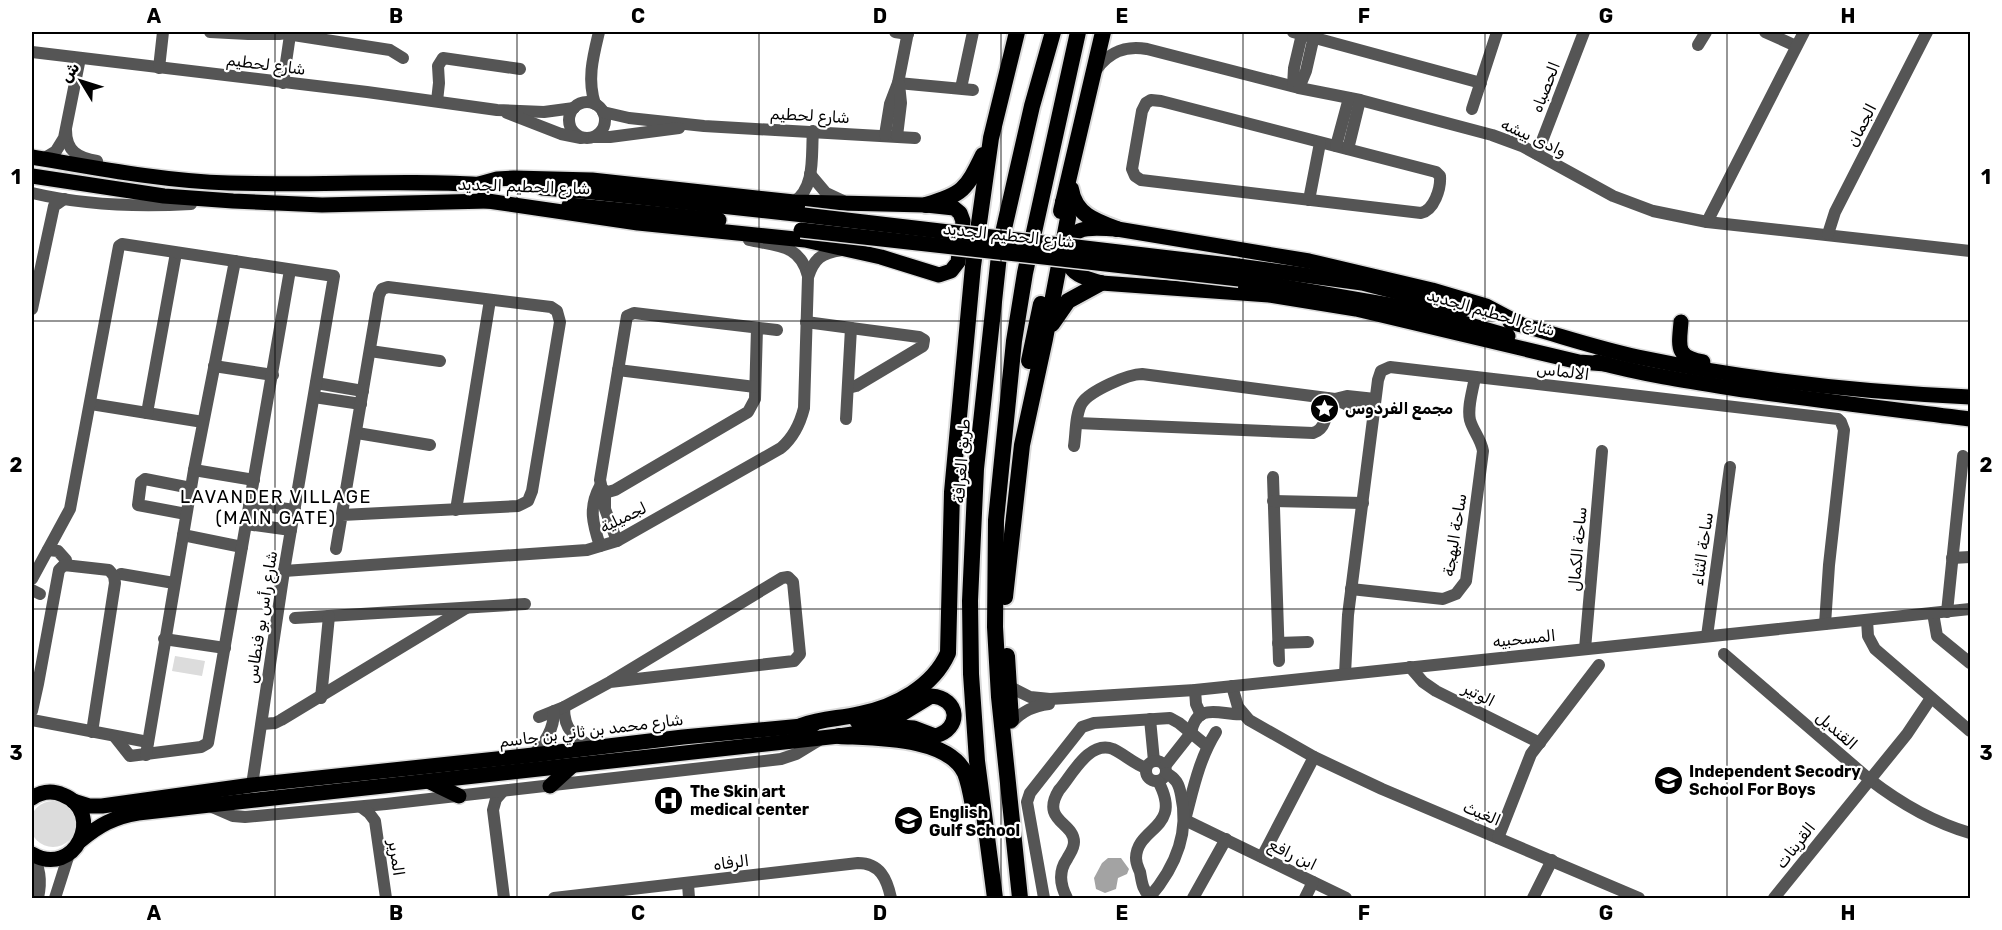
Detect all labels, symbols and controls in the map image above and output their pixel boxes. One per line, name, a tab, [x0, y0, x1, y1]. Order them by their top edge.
text: A	[147, 4, 162, 28]
text: B	[389, 4, 403, 28]
text: C	[631, 4, 645, 28]
text: D	[873, 4, 887, 28]
text: E	[1116, 4, 1128, 28]
text: F	[1358, 4, 1370, 28]
text: G	[1599, 4, 1613, 28]
text: H	[1841, 4, 1855, 28]
street label: شارع لحطيم	[225, 50, 307, 81]
north arrow	[51, 51, 111, 111]
text: ش	[56, 58, 83, 86]
street label: الحصباه	[1527, 59, 1564, 115]
street label: الجمان	[1843, 100, 1880, 150]
street label: شارع لحطيم	[770, 104, 850, 129]
street label: وادى بيشه	[1498, 114, 1570, 162]
text: 1	[11, 165, 21, 189]
text: 1	[1981, 165, 1991, 189]
street label: شارع الحطيم الجديد	[457, 175, 591, 200]
street label: شارع الحطيم الجديد	[942, 219, 1076, 254]
street label: شارع الحطيم الجديد	[1424, 285, 1557, 342]
street label: الالماس	[1536, 359, 1590, 384]
place icon: مجمع الفردوس	[1308, 392, 1340, 424]
place label: مجمع الفردوس	[1345, 399, 1453, 420]
street label: طريق الغرافة	[949, 418, 975, 504]
text: 2	[10, 453, 23, 477]
text: 2	[1980, 453, 1993, 477]
district label: LAVANDER VILLAGE (MAIN GATE)	[180, 486, 372, 529]
street label: ساحة البهجة	[1439, 492, 1471, 578]
street label: لجميلية	[597, 498, 650, 537]
street label: ساحة الكمال	[1564, 506, 1591, 592]
street label: ساحة الثناء	[1688, 511, 1717, 587]
street label: شارع رأس بو فنطاس	[242, 549, 283, 685]
street label: المسحبيه	[1492, 626, 1556, 651]
street label: الوتير	[1458, 678, 1498, 711]
street label: القنديل	[1812, 707, 1861, 754]
street label: شارع محمد بن ثاني بن جاسم	[498, 710, 685, 754]
text: 3	[9, 741, 23, 765]
text: 3	[1979, 741, 1993, 765]
place label: Independent Secodry School For Boys	[1689, 762, 1861, 799]
school or university icon: Independent Secodry School For Boys	[1652, 764, 1684, 796]
place label: The Skin art medical center	[690, 782, 810, 819]
hospital icon: The Skin art medical center	[653, 784, 685, 816]
street label: الغيث	[1460, 797, 1504, 830]
place label: English Gulf School	[929, 803, 1020, 840]
school or university icon: English Gulf School	[892, 805, 924, 837]
street label: القرينات	[1772, 819, 1820, 873]
street label: ابن رافع	[1265, 835, 1320, 876]
street label: المرير	[383, 838, 408, 877]
street label: الرفاه	[712, 851, 750, 875]
text: A	[147, 901, 162, 925]
text: B	[389, 901, 403, 925]
text: C	[631, 901, 645, 925]
text: D	[873, 901, 887, 925]
text: E	[1116, 901, 1128, 925]
text: F	[1358, 901, 1370, 925]
text: G	[1599, 901, 1613, 925]
text: H	[1841, 901, 1855, 925]

